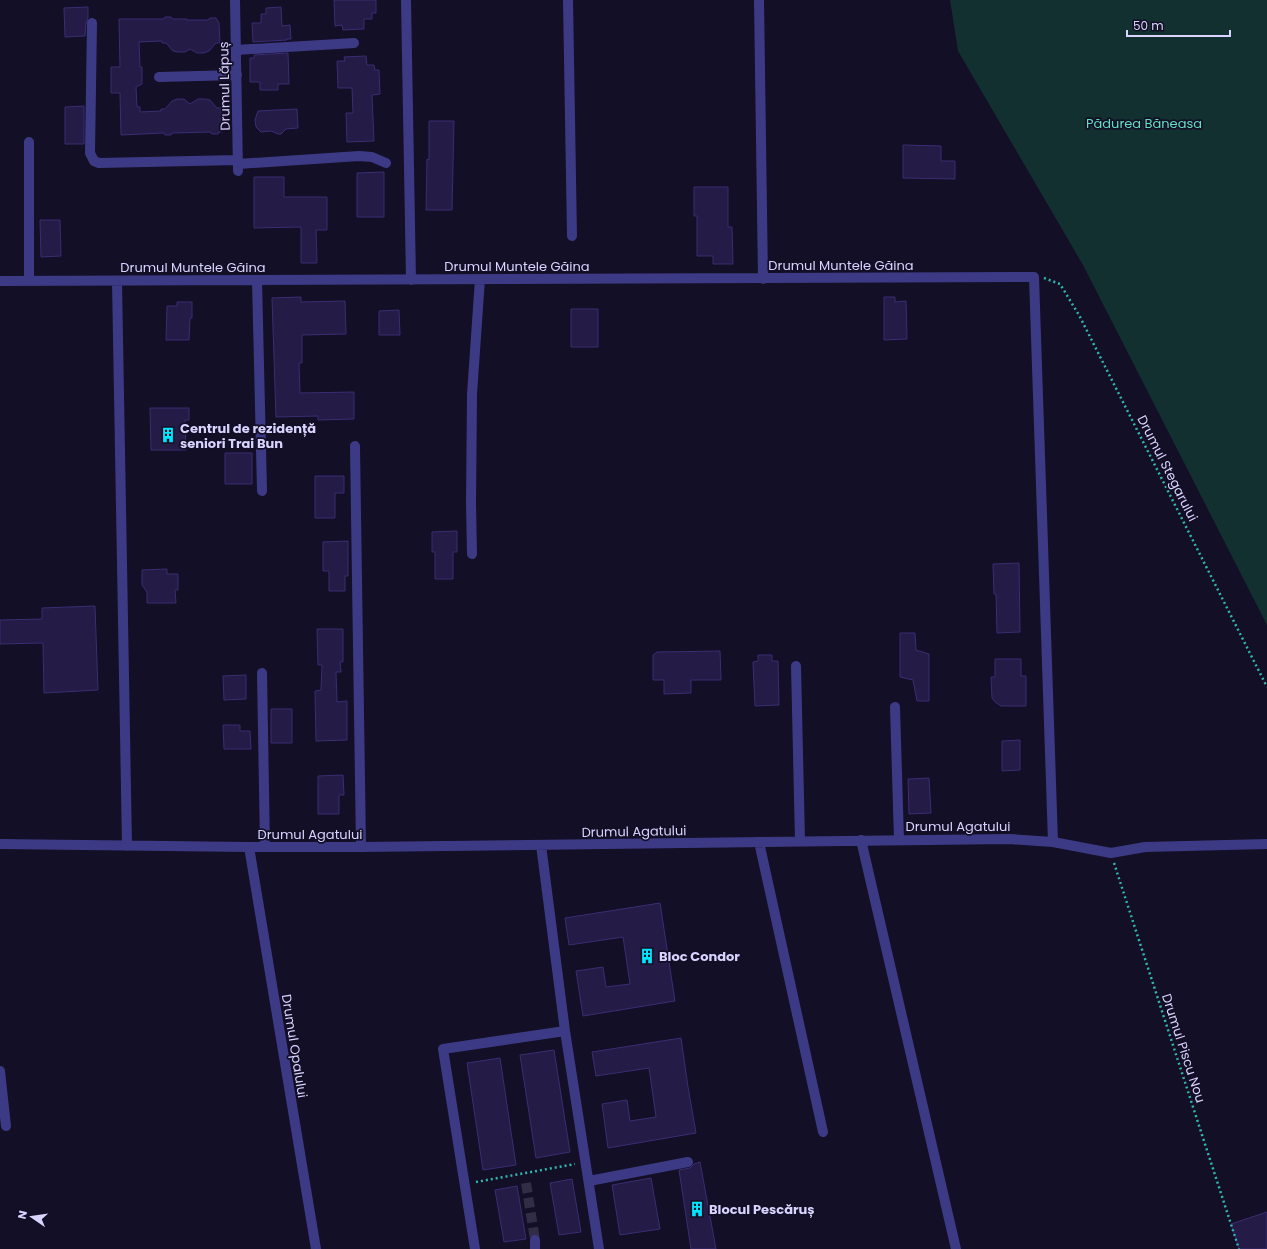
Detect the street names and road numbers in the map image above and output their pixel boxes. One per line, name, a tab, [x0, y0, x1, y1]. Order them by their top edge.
street label: Drumul Lăpuș	[214, 41, 235, 131]
street label: Drumul Muntele Găina	[768, 256, 914, 275]
street label: Drumul Muntele Găina	[444, 257, 590, 276]
street label: Drumul Muntele Găina	[120, 258, 266, 277]
street label: Drumul Stegarului	[1133, 412, 1202, 524]
street label: Drumul Agatului	[906, 817, 1010, 836]
street label: Drumul Agatului	[581, 821, 687, 842]
street label: Drumul Agatului	[258, 825, 362, 844]
street label: Drumul Piscu Nou	[1157, 991, 1210, 1105]
street label: Drumul Opalului	[277, 993, 312, 1099]

